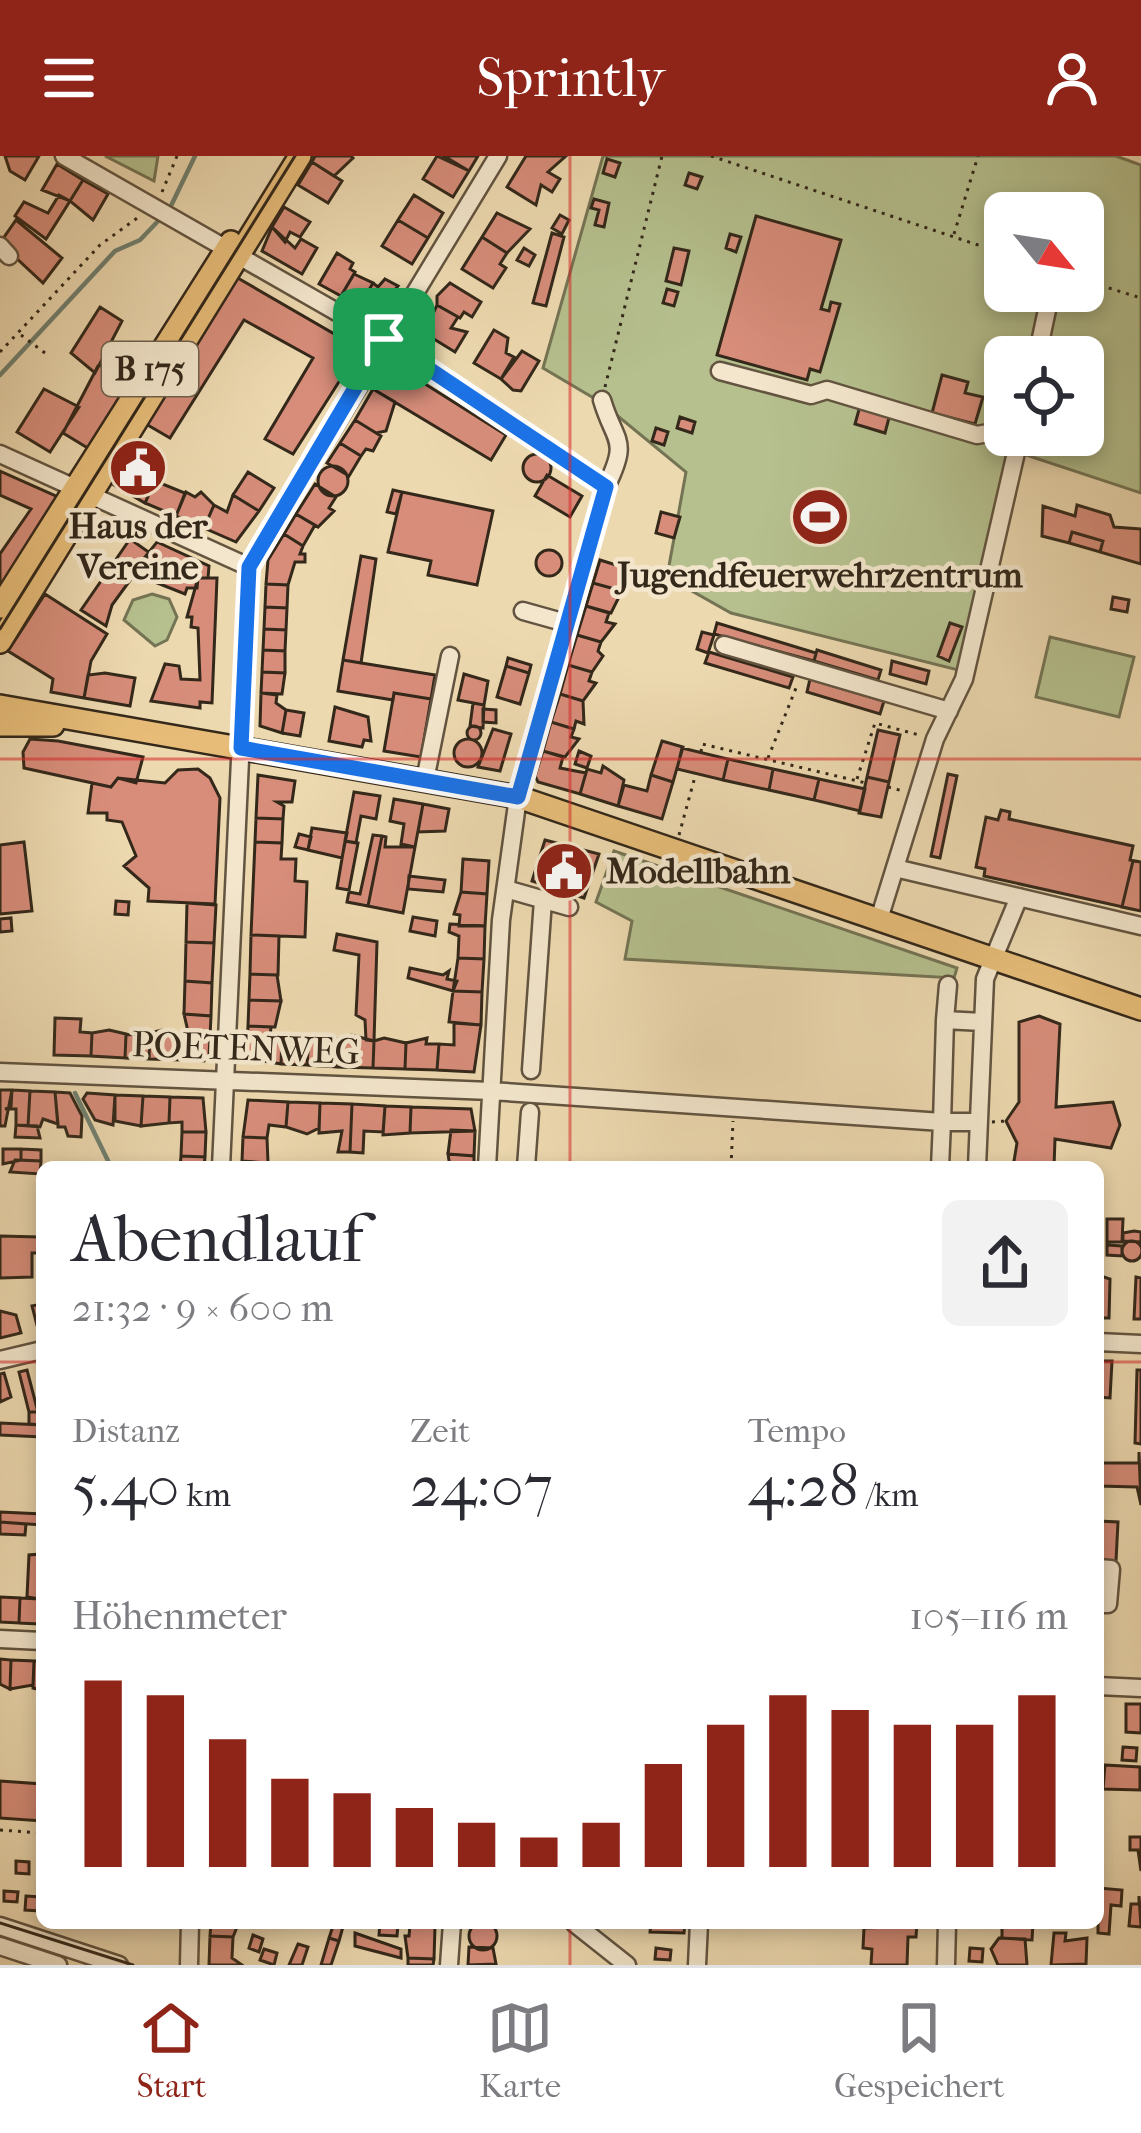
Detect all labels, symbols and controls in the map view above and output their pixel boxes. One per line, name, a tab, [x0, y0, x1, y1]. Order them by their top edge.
icon: menu	[36, 45, 102, 111]
icon: person	[1039, 45, 1105, 111]
text: Sprintly	[476, 47, 665, 110]
north arrow	[984, 192, 1104, 312]
map controls	[984, 192, 1104, 456]
pin	[333, 288, 435, 390]
icon: arrive	[351, 306, 417, 372]
button: locate	[984, 336, 1104, 456]
road number: B 175	[102, 342, 198, 396]
public building icon: Haus der Vereine	[107, 437, 169, 499]
sports icon: Jugendfeuerwehrzentrum	[789, 486, 851, 548]
place label: Haus der Vereine	[68, 505, 208, 588]
place label: Jugendfeuerwehrzentrum	[614, 554, 1024, 596]
public building icon: Modellbahn	[533, 840, 595, 902]
place label: Modellbahn	[606, 850, 791, 892]
street label: POETENWEG	[131, 1023, 361, 1073]
button: share	[942, 1200, 1068, 1326]
text: Abendlauf	[72, 1201, 364, 1278]
text: 21:32 · 9 × 600 m	[72, 1285, 333, 1331]
text: Distanz	[72, 1412, 180, 1451]
text: Zeit	[410, 1412, 470, 1451]
text: Tempo	[748, 1412, 846, 1451]
text: 5.40	[72, 1451, 180, 1522]
text: 24:07	[410, 1451, 553, 1522]
text: 4:28	[748, 1451, 859, 1522]
text: km	[180, 1476, 231, 1515]
text: /km	[859, 1476, 919, 1515]
text: Höhenmeter	[72, 1593, 287, 1639]
text: 105–116 m	[909, 1593, 1068, 1639]
tab: Start	[136, 1995, 206, 2106]
tab: Karte	[479, 1995, 561, 2106]
tab: Gespeichert	[834, 1995, 1005, 2106]

